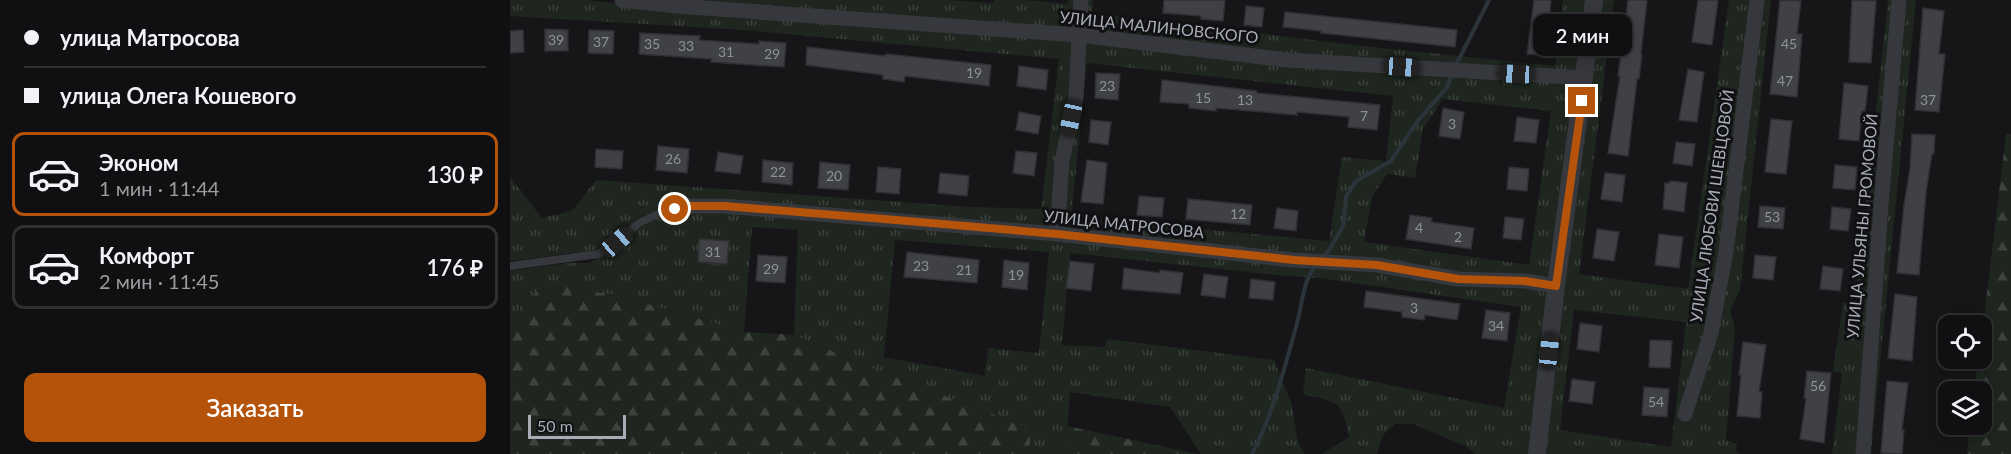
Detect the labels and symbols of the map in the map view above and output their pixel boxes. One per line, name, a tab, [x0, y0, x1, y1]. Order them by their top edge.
street label: УЛИЦА МАЛИНОВСКОГО	[1059, 7, 1260, 46]
callout: 2 мин	[1532, 14, 1632, 56]
house number: 39	[548, 31, 564, 48]
house number: 37	[593, 33, 609, 50]
house number: 35	[644, 35, 660, 52]
house number: 45	[1781, 35, 1797, 52]
house number: 33	[678, 37, 694, 54]
house number: 31	[718, 43, 734, 60]
house number: 29	[764, 45, 780, 62]
car	[1383, 57, 1421, 77]
house number: 19	[966, 64, 982, 81]
car	[1498, 64, 1534, 84]
house number: 47	[1777, 72, 1793, 89]
house number: 23	[1099, 77, 1115, 94]
route end	[1568, 87, 1595, 114]
street label: УЛИЦА ЛЮБОВИ ШЕВЦОВОЙ	[1686, 88, 1737, 324]
house number: 15	[1195, 89, 1211, 106]
house number: 13	[1237, 91, 1253, 108]
house number: 37	[1920, 91, 1936, 108]
car	[1058, 99, 1084, 137]
house number: 7	[1360, 107, 1368, 124]
street label: УЛИЦА УЛЬЯНЫ ГРОМОВОЙ	[1842, 113, 1881, 339]
house number: 3	[1448, 115, 1456, 132]
house number: 26	[665, 150, 681, 167]
house number: 22	[770, 163, 786, 180]
house number: 20	[826, 167, 842, 184]
route start	[661, 195, 688, 222]
house number: 12	[1230, 205, 1246, 222]
street label: УЛИЦА МАТРОСОВА	[1043, 206, 1205, 241]
house number: 53	[1764, 208, 1780, 225]
house number: 4	[1415, 219, 1423, 236]
car	[598, 223, 636, 261]
house number: 2	[1454, 228, 1462, 245]
house number: 31	[705, 243, 721, 260]
house number: 23	[913, 257, 929, 274]
house number: 29	[763, 260, 779, 277]
house number: 21	[956, 261, 972, 278]
house number: 19	[1008, 266, 1024, 283]
house number: 3	[1410, 299, 1418, 316]
house number: 34	[1488, 317, 1504, 334]
car	[1538, 332, 1560, 370]
house number: 56	[1810, 377, 1826, 394]
house number: 54	[1648, 393, 1664, 410]
scale bar	[528, 412, 626, 440]

